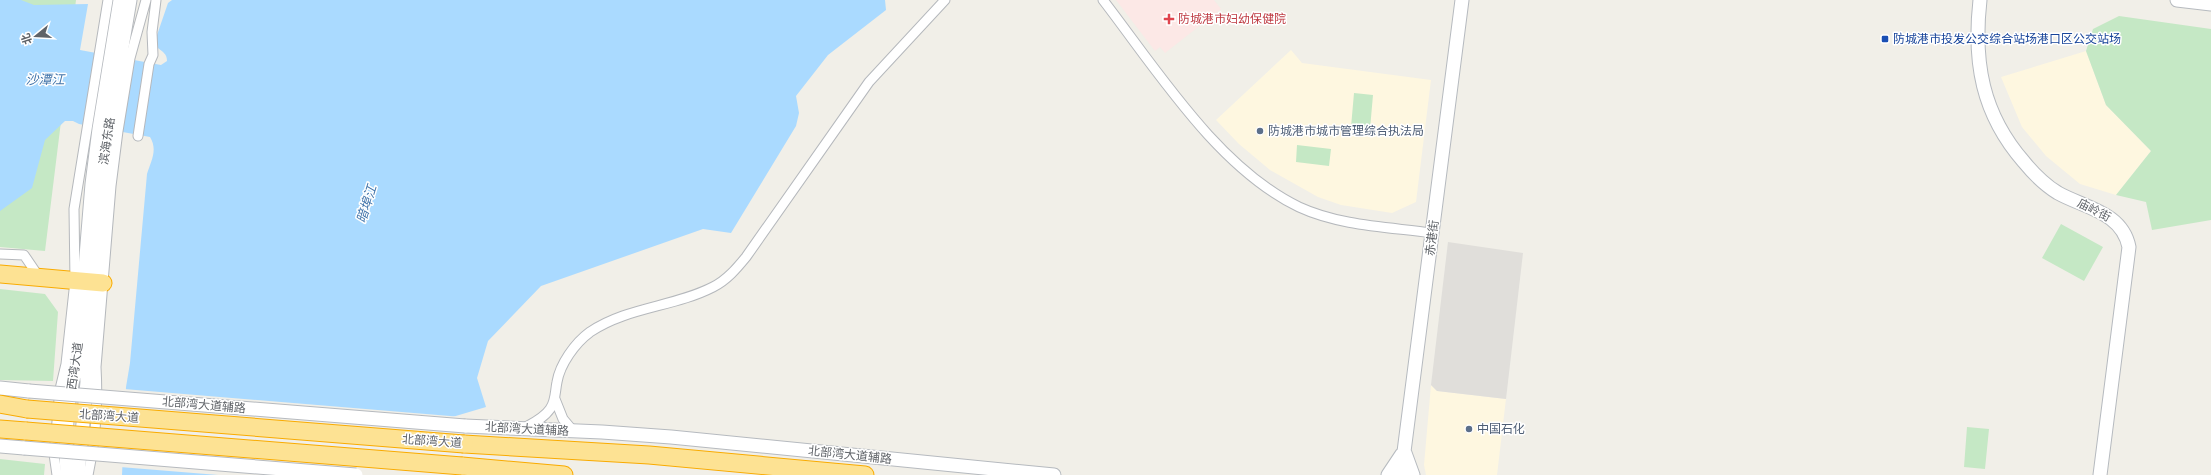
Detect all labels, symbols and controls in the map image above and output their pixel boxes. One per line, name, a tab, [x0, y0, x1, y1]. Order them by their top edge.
place label: 防城港市妇幼保健院	[1178, 11, 1286, 27]
marker: 防城港市妇幼保健院	[1163, 13, 1175, 25]
north arrow	[16, 16, 56, 56]
text: 北	[18, 31, 36, 46]
place label: 防城港市投发公交综合站场港口区公交站场	[1893, 31, 2121, 47]
marker: 防城港市投发公交综合站场港口区公交站场	[1880, 34, 1890, 44]
water label: 沙潭江	[25, 71, 66, 89]
street label: 滨海东路	[96, 116, 118, 166]
place label: 防城港市城市管理综合执法局	[1268, 123, 1424, 139]
marker: 防城港市城市管理综合执法局	[1255, 126, 1265, 136]
water label: 暗埠江	[353, 181, 382, 225]
street label: 庙岭街	[2074, 195, 2114, 225]
street label: 赤港街	[1422, 219, 1442, 257]
street label: 西湾大道	[64, 341, 86, 391]
street label: 北部湾大道辅路	[161, 393, 247, 417]
street label: 北部湾大道	[79, 406, 139, 426]
street label: 北部湾大道辅路	[485, 419, 569, 439]
place label: 中国石化	[1477, 421, 1525, 437]
marker: 中国石化	[1464, 424, 1474, 434]
street label: 北部湾大道	[402, 431, 462, 451]
street label: 北部湾大道辅路	[807, 443, 893, 467]

